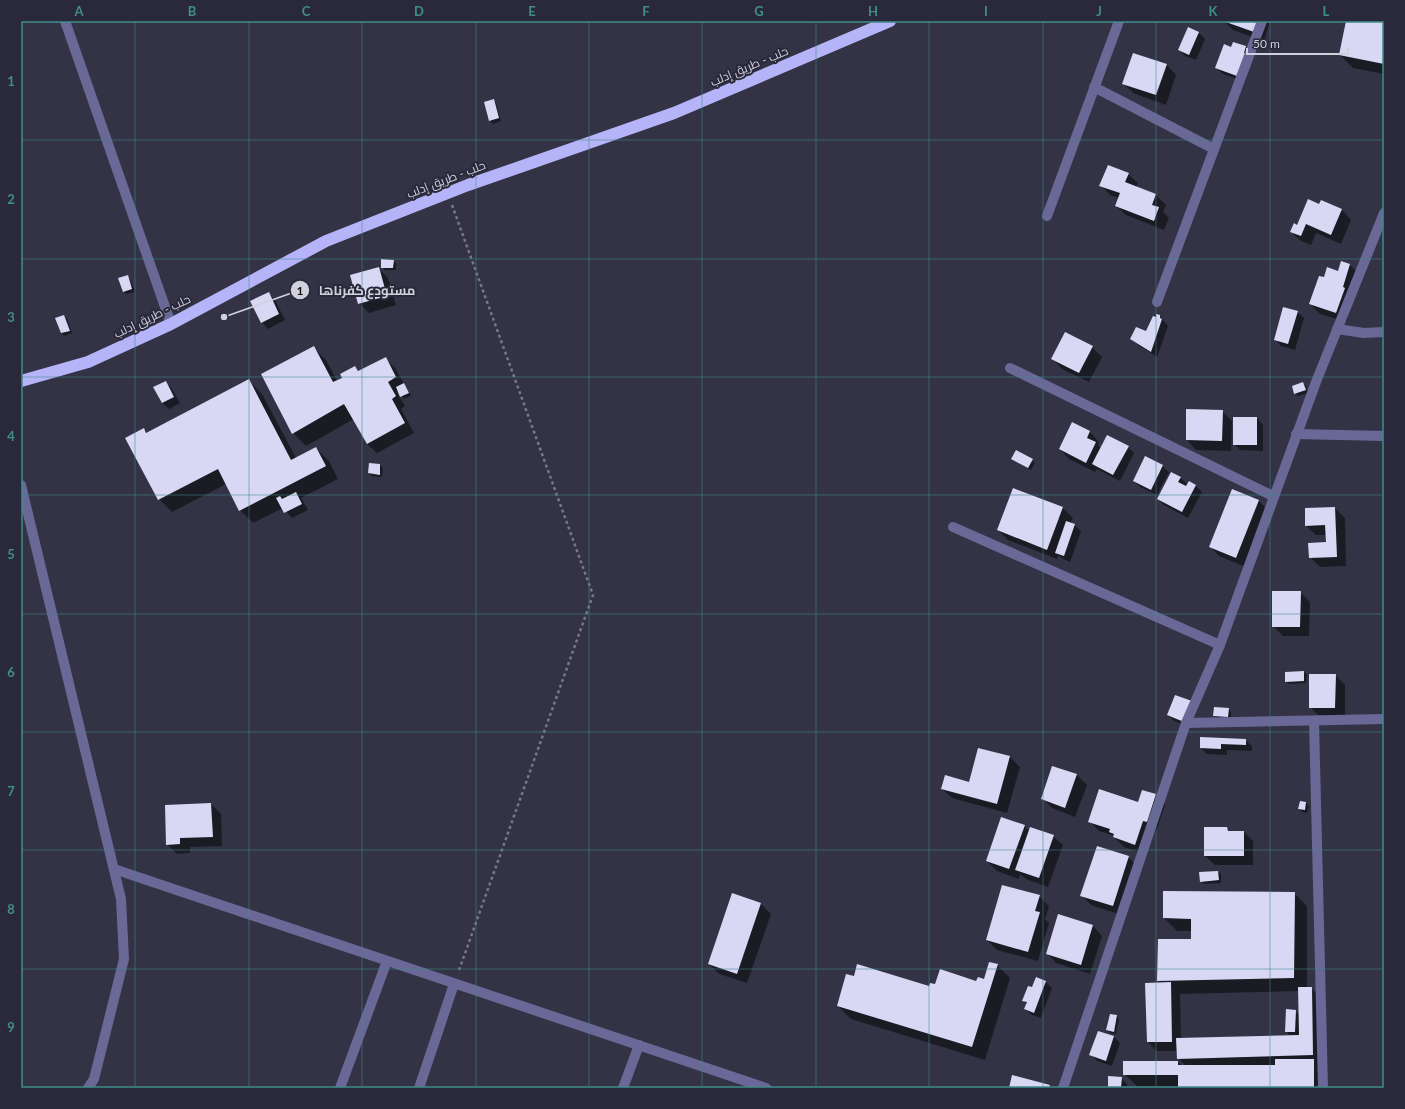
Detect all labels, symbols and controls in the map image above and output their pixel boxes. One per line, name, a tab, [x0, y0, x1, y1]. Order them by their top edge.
text: A	[73, 3, 84, 19]
text: B	[188, 3, 197, 19]
text: C	[302, 3, 311, 19]
text: D	[414, 3, 424, 19]
text: E	[528, 3, 536, 19]
text: F	[642, 3, 650, 19]
text: G	[754, 3, 764, 19]
text: H	[868, 3, 878, 19]
text: I	[984, 3, 988, 19]
text: J	[1096, 3, 1102, 19]
text: K	[1209, 3, 1219, 19]
text: L	[1323, 3, 1330, 19]
scale bar	[1247, 30, 1348, 56]
text: 50 m	[1253, 36, 1280, 51]
street label: حلب - طريق إدلب	[708, 43, 790, 89]
text: 1	[7, 73, 15, 89]
street label: حلب - طريق إدلب	[404, 157, 488, 201]
text: 2	[7, 191, 15, 207]
callout: مستودع كفرناها	[290, 278, 423, 303]
text: مستودع كفرناها	[319, 282, 415, 299]
text: 1	[297, 283, 304, 298]
street label: حلب - طريق إدلب	[111, 291, 193, 341]
text: 3	[7, 309, 15, 325]
text: 4	[7, 428, 15, 444]
text: 5	[7, 546, 15, 562]
text: 6	[7, 664, 15, 680]
text: 7	[7, 783, 15, 799]
text: 8	[7, 901, 15, 917]
text: 9	[7, 1019, 15, 1035]

